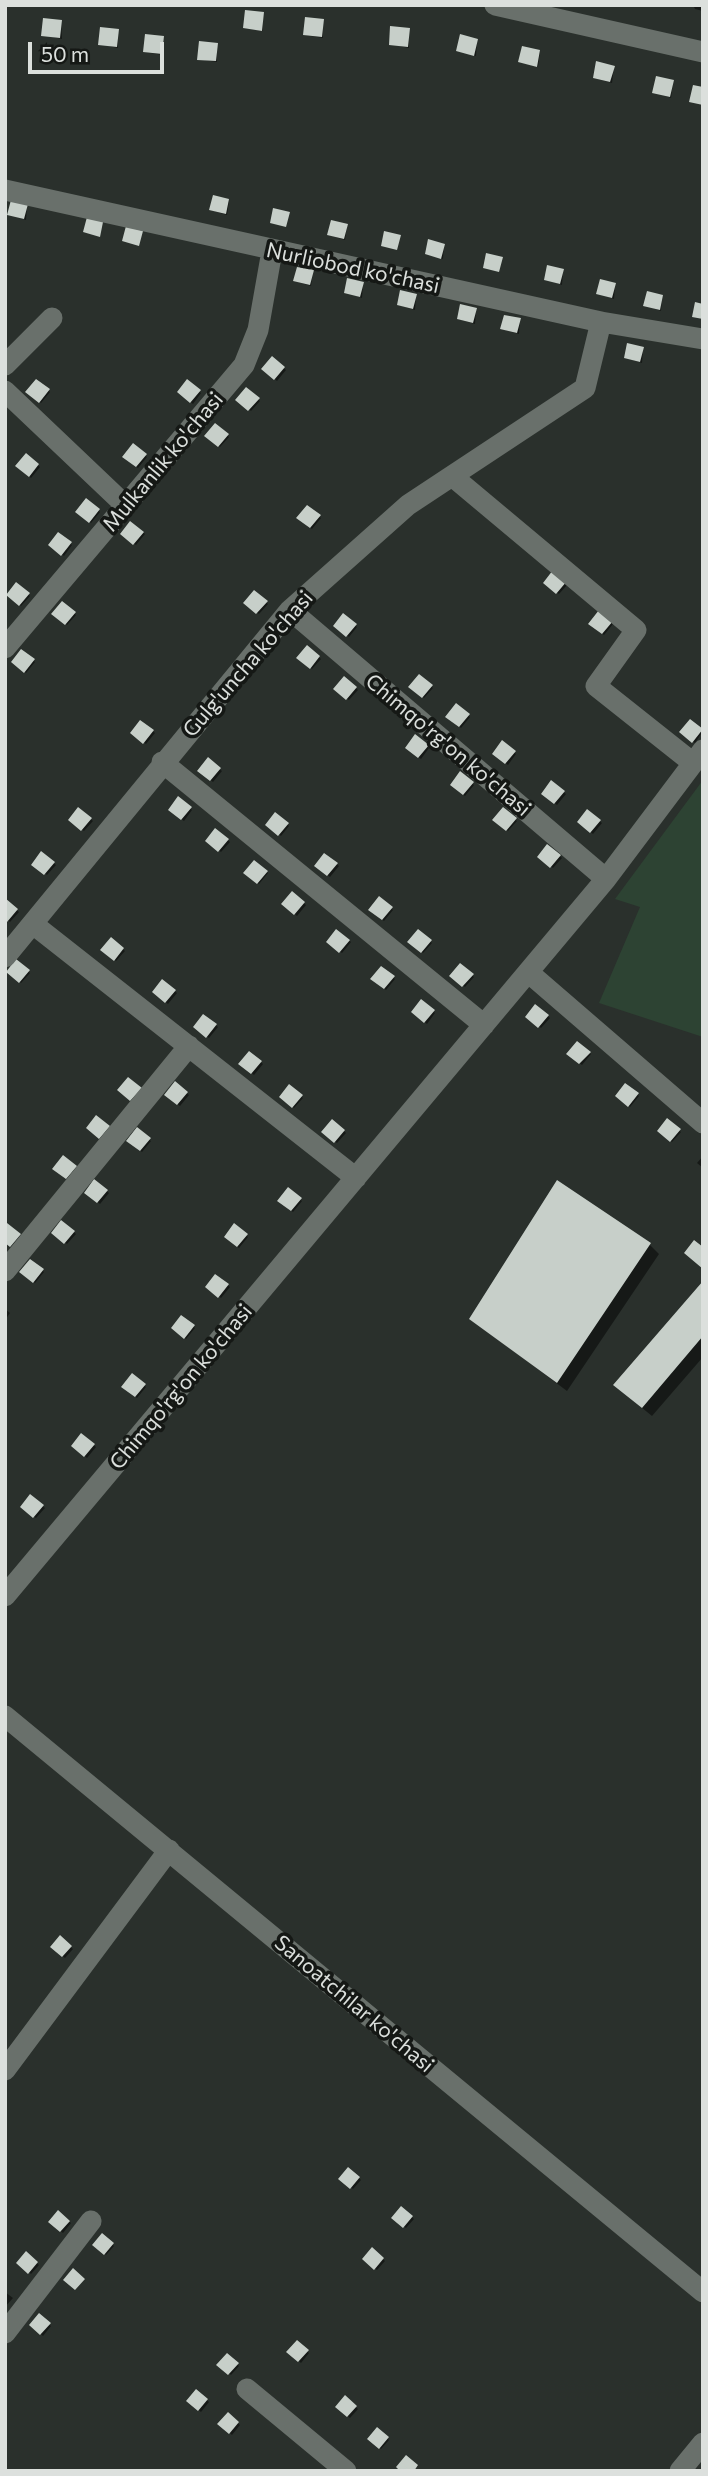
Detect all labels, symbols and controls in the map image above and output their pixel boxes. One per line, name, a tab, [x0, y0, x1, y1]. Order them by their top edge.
scale bar	[32, 28, 168, 72]
text: 50 m	[41, 41, 89, 66]
street label: Nurliobod ko'chasi	[264, 237, 442, 299]
street label: Mulkanlik ko'chasi	[98, 387, 228, 537]
street label: Gulg'uncha ko'chasi	[178, 586, 318, 742]
street label: Chimqo'rg'on ko'chasi	[360, 669, 536, 821]
street label: Chimqo'rg'on ko'chasi	[105, 1299, 257, 1475]
street label: Sanoatchilar ko'chasi	[269, 1930, 439, 2078]

